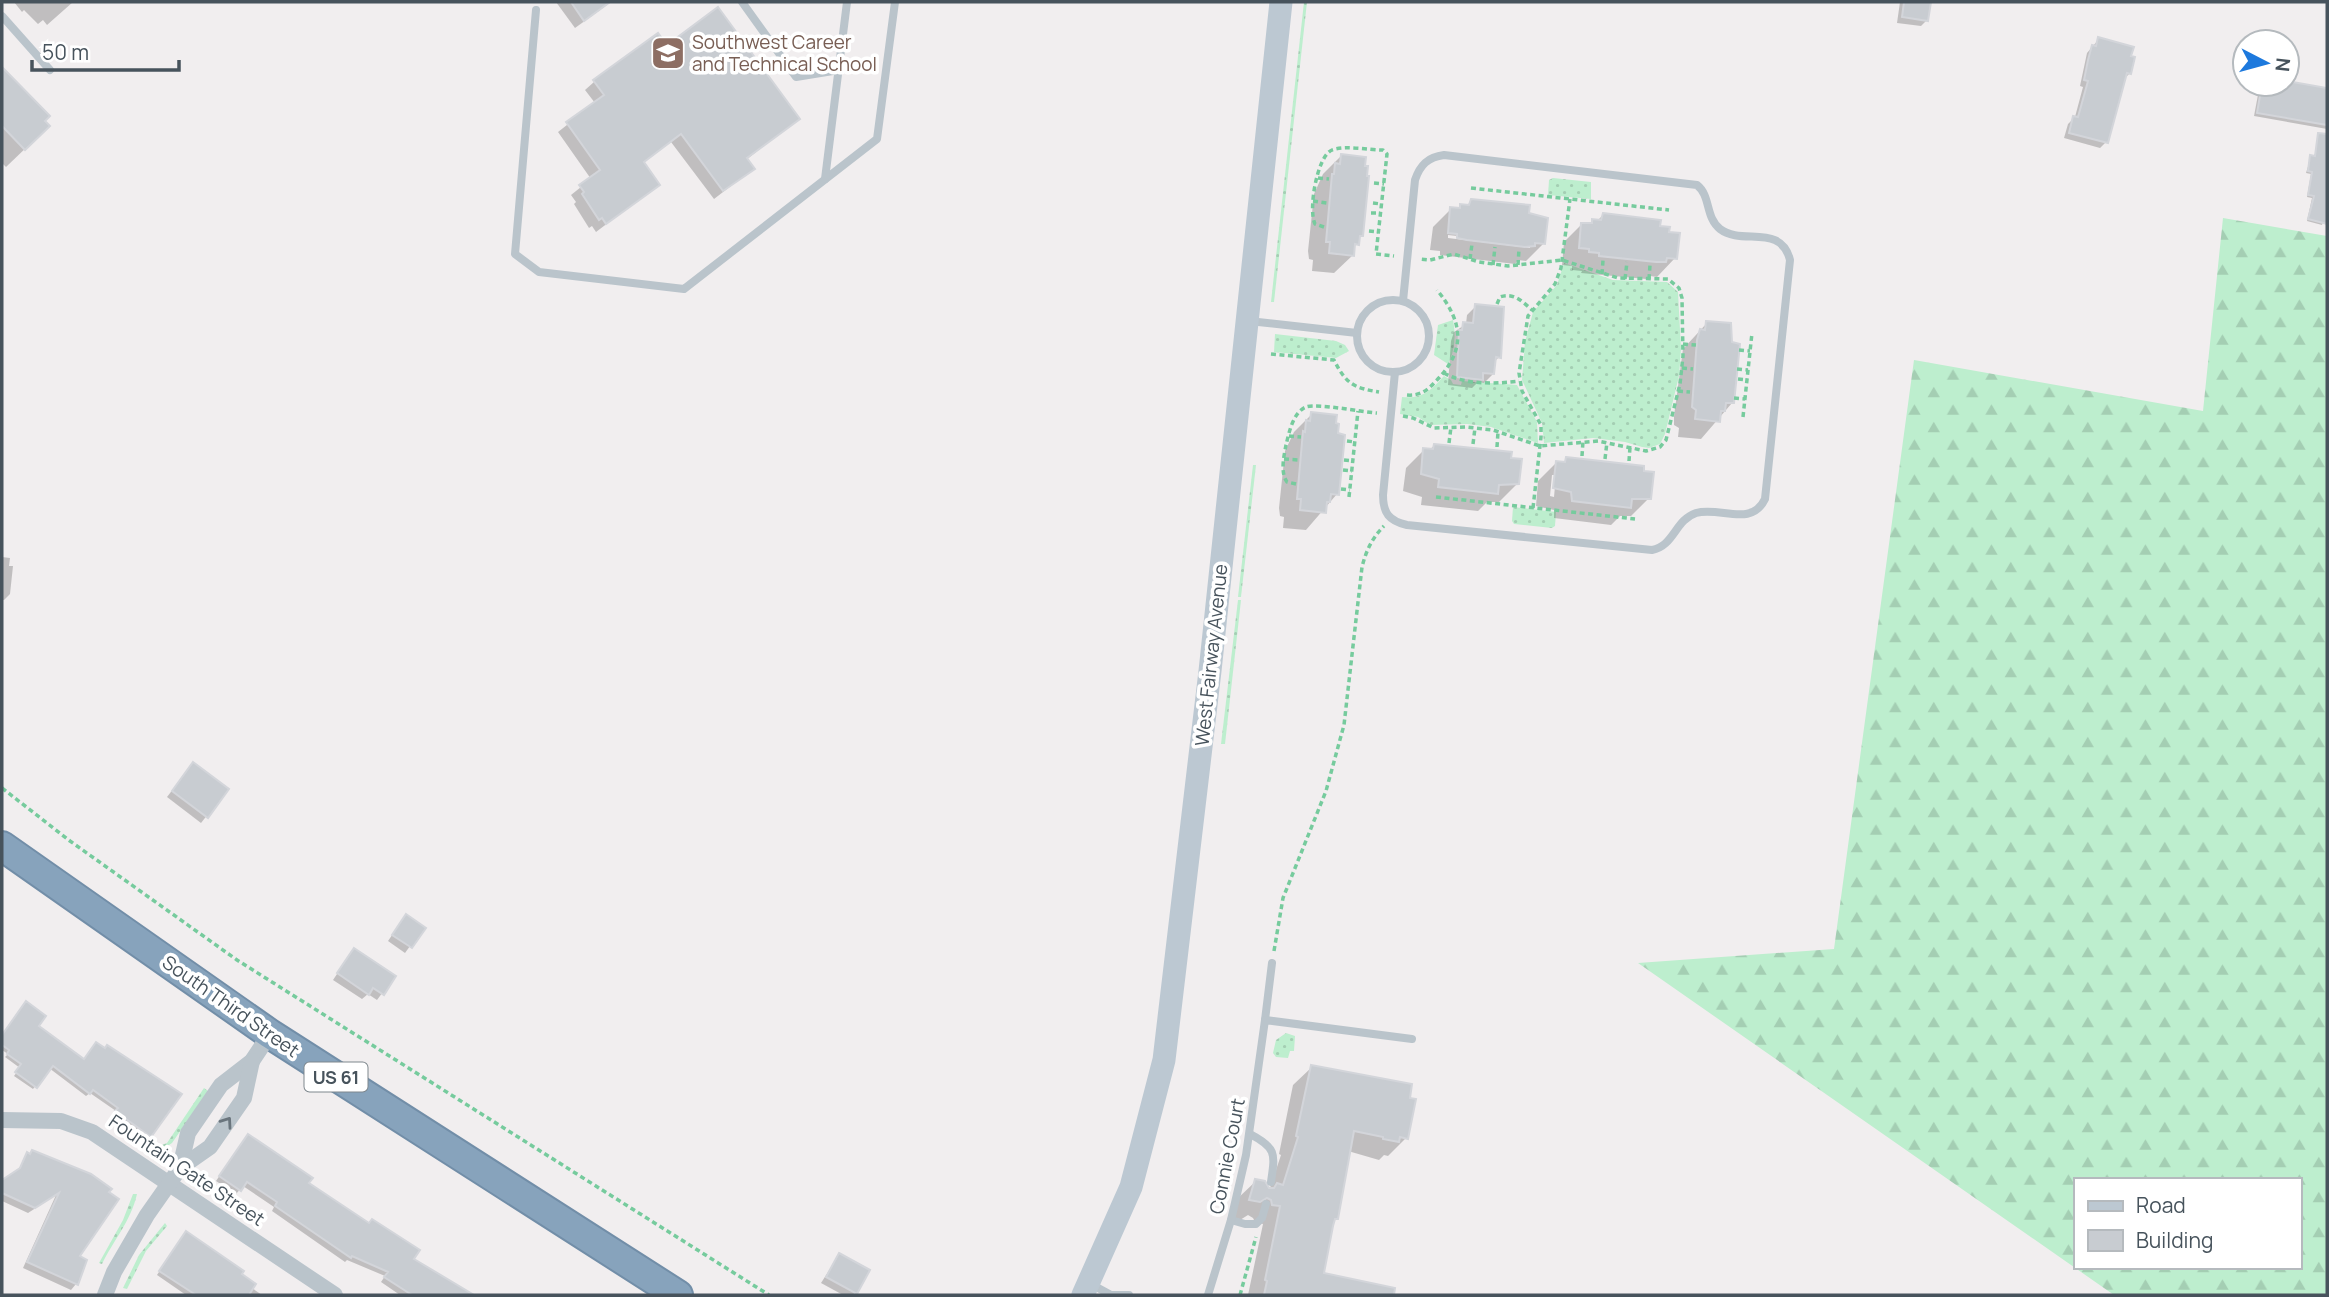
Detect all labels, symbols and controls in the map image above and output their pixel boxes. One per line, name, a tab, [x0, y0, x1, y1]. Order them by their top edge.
scale bar	[32, 28, 178, 72]
north arrow	[2231, 28, 2301, 98]
place label: Southwest Career and Technical School	[692, 29, 877, 77]
school or university icon: Southwest Career and Technical School	[649, 34, 687, 72]
text: 50 m	[42, 38, 89, 66]
text: N	[2269, 57, 2297, 73]
street label: West Fairway Avenue	[1189, 563, 1233, 747]
street label: South Third Street	[157, 949, 305, 1063]
road number: US 61	[304, 1062, 368, 1092]
street label: Connie Court	[1203, 1096, 1251, 1216]
street label: Fountain Gate Street	[104, 1108, 270, 1232]
one-way arrow	[219, 1117, 231, 1130]
legend	[2074, 1178, 2301, 1269]
text: Road	[2136, 1191, 2186, 1219]
text: Building	[2136, 1226, 2213, 1254]

